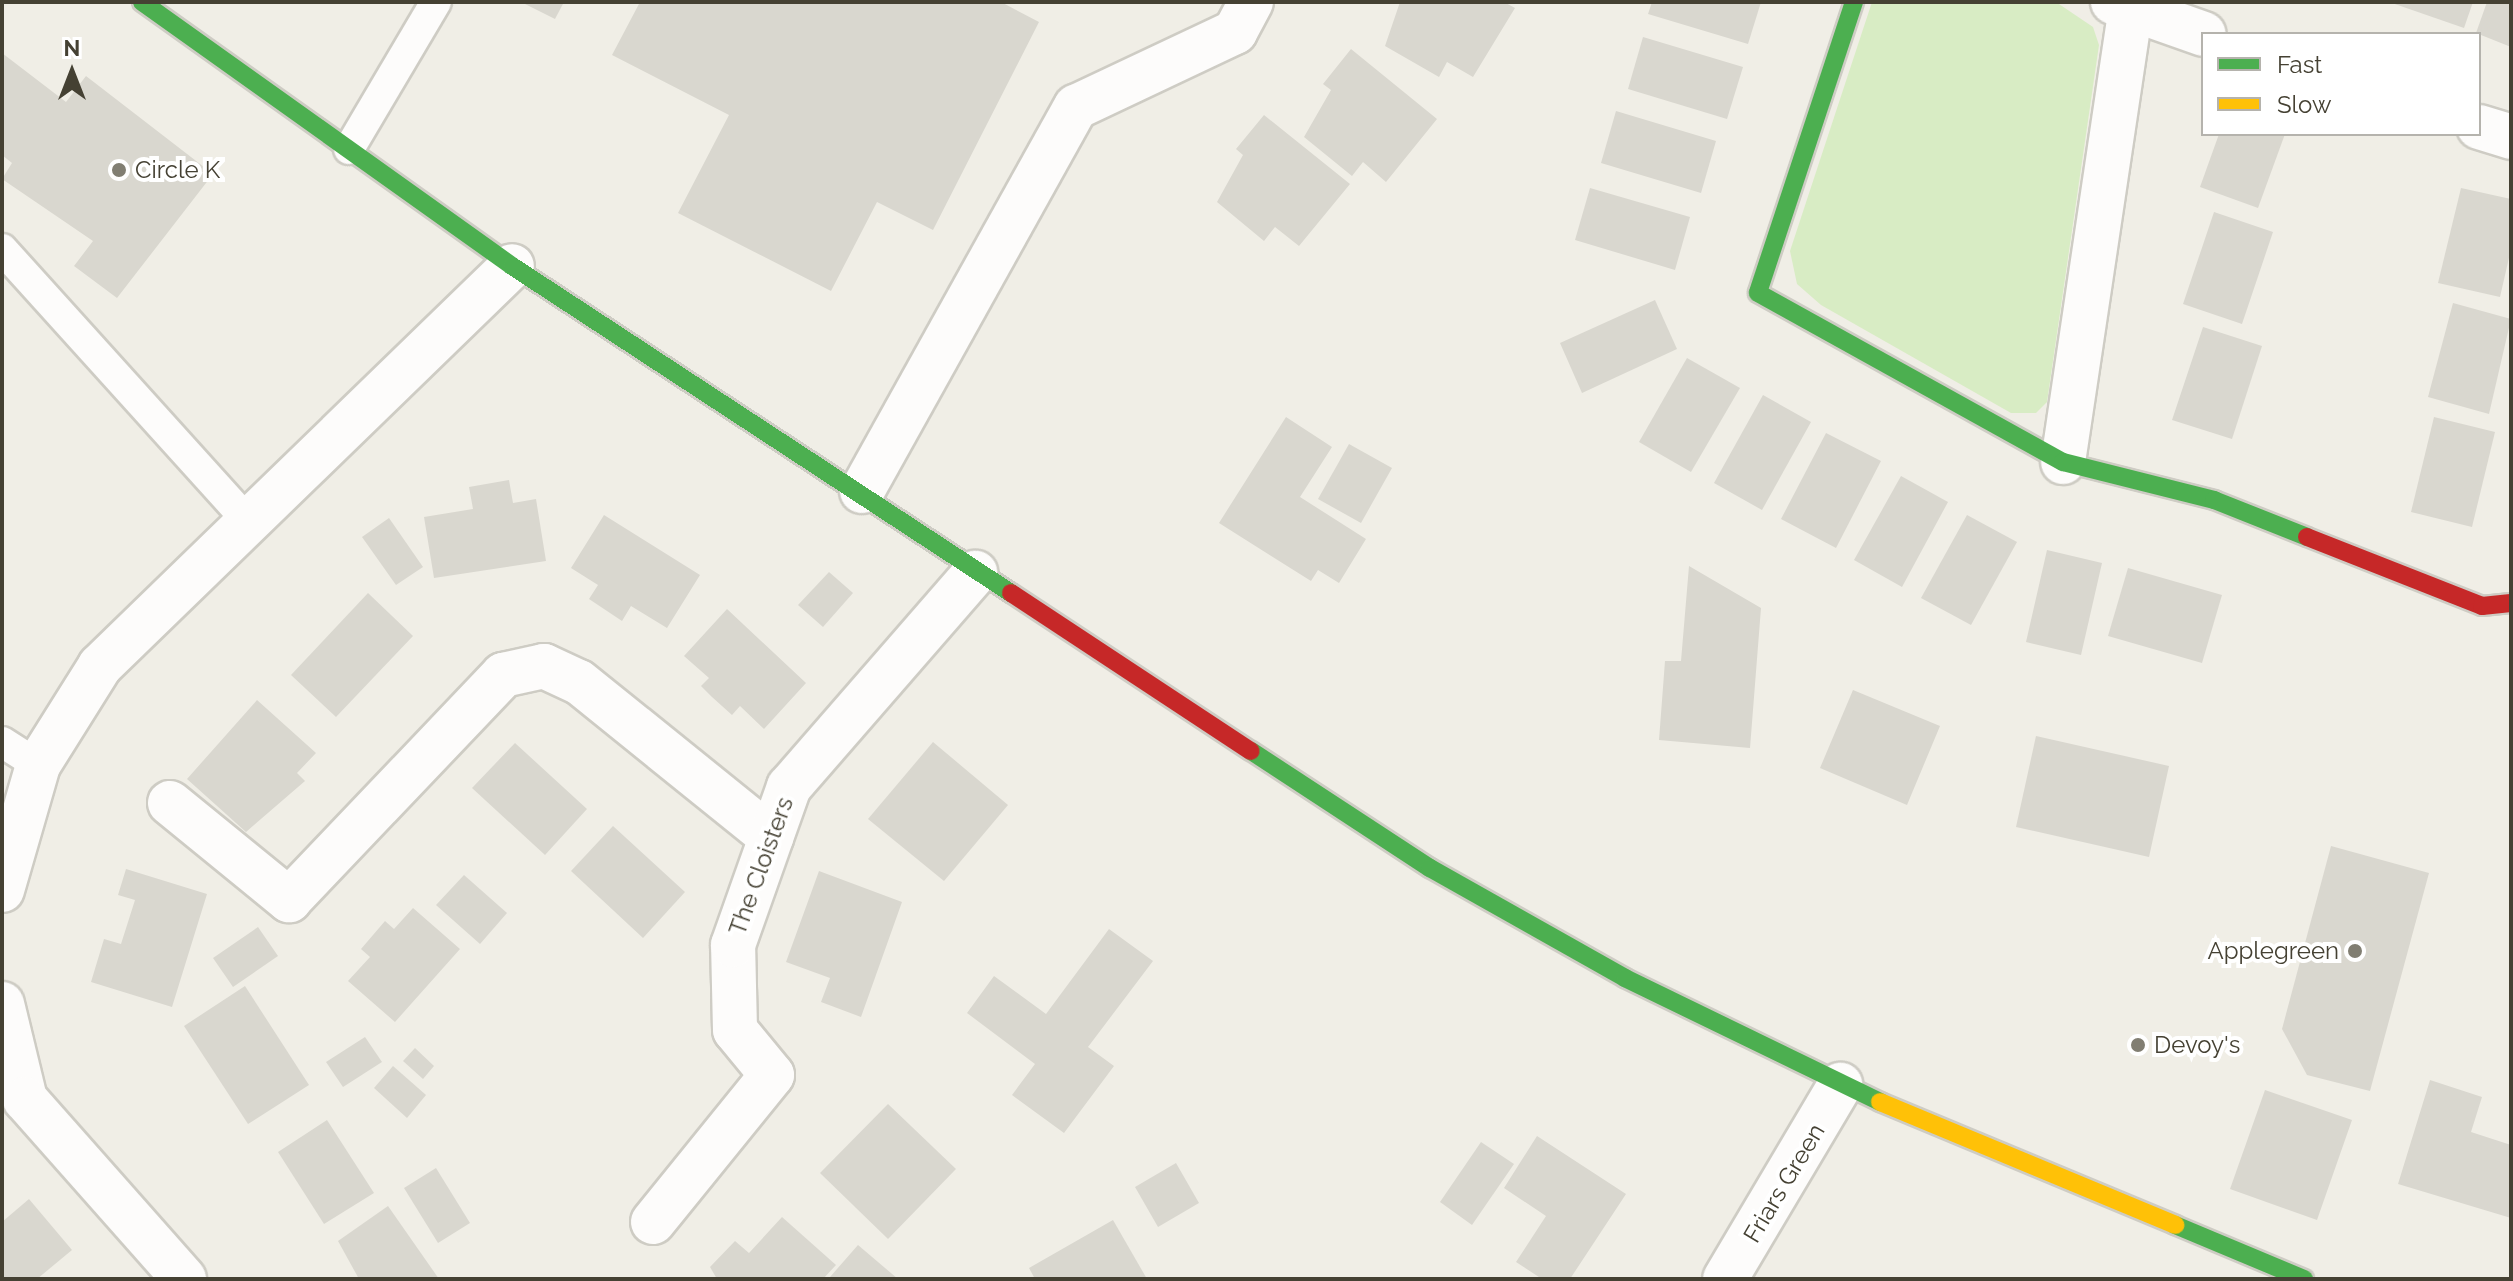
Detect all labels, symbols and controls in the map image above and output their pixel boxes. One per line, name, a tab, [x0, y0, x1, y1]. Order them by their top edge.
north arrow	[32, 32, 112, 112]
legend	[2201, 32, 2481, 136]
text: N	[64, 35, 80, 61]
text: Fast	[2277, 50, 2322, 79]
text: Slow	[2277, 90, 2331, 119]
place label: Circle K	[135, 156, 220, 184]
marker: Circle K	[110, 161, 128, 179]
street label: The Cloisters	[723, 793, 799, 939]
place label: Applegreen	[2208, 937, 2339, 965]
marker: Applegreen	[2346, 942, 2364, 960]
place label: Devoy's	[2154, 1031, 2240, 1059]
marker: Devoy's	[2129, 1036, 2147, 1054]
street label: Friars Green	[1737, 1118, 1831, 1248]

